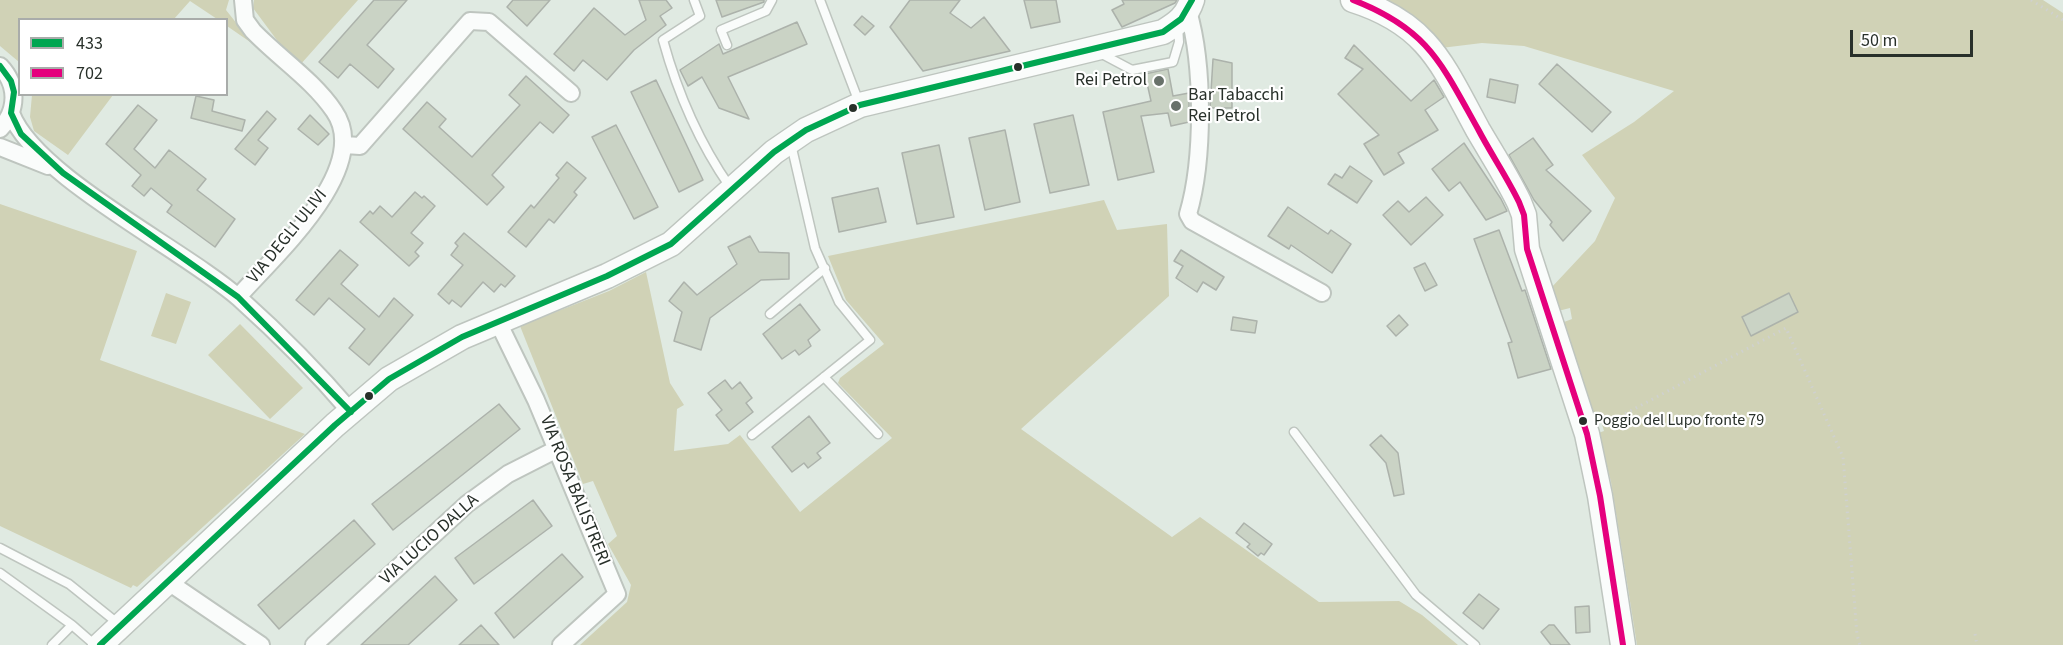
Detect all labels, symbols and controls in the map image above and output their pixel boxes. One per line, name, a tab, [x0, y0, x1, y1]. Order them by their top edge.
legend	[18, 18, 228, 96]
scale bar	[1853, 18, 1976, 56]
text: 50 m	[1861, 28, 1897, 53]
text: 433	[76, 31, 103, 56]
text: 702	[76, 61, 103, 86]
unlabelled marker	[1012, 61, 1024, 73]
place label: Rei Petrol	[1075, 70, 1147, 92]
marker: Rei Petrol	[1152, 74, 1166, 88]
place label: Bar Tabacchi Rei Petrol	[1188, 85, 1284, 128]
marker: Bar Tabacchi Rei Petrol	[1169, 99, 1183, 113]
unlabelled marker	[847, 102, 859, 114]
street label: VIA DEGLI ULIVI	[243, 185, 333, 289]
unlabelled marker	[363, 390, 375, 402]
place label: Poggio del Lupo fronte 79	[1594, 411, 1764, 431]
street label: VIA ROSA BALISTRERI	[534, 413, 614, 569]
marker: Poggio del Lupo fronte 79	[1577, 415, 1589, 427]
street label: VIA LUCIO DALLA	[376, 490, 484, 590]

